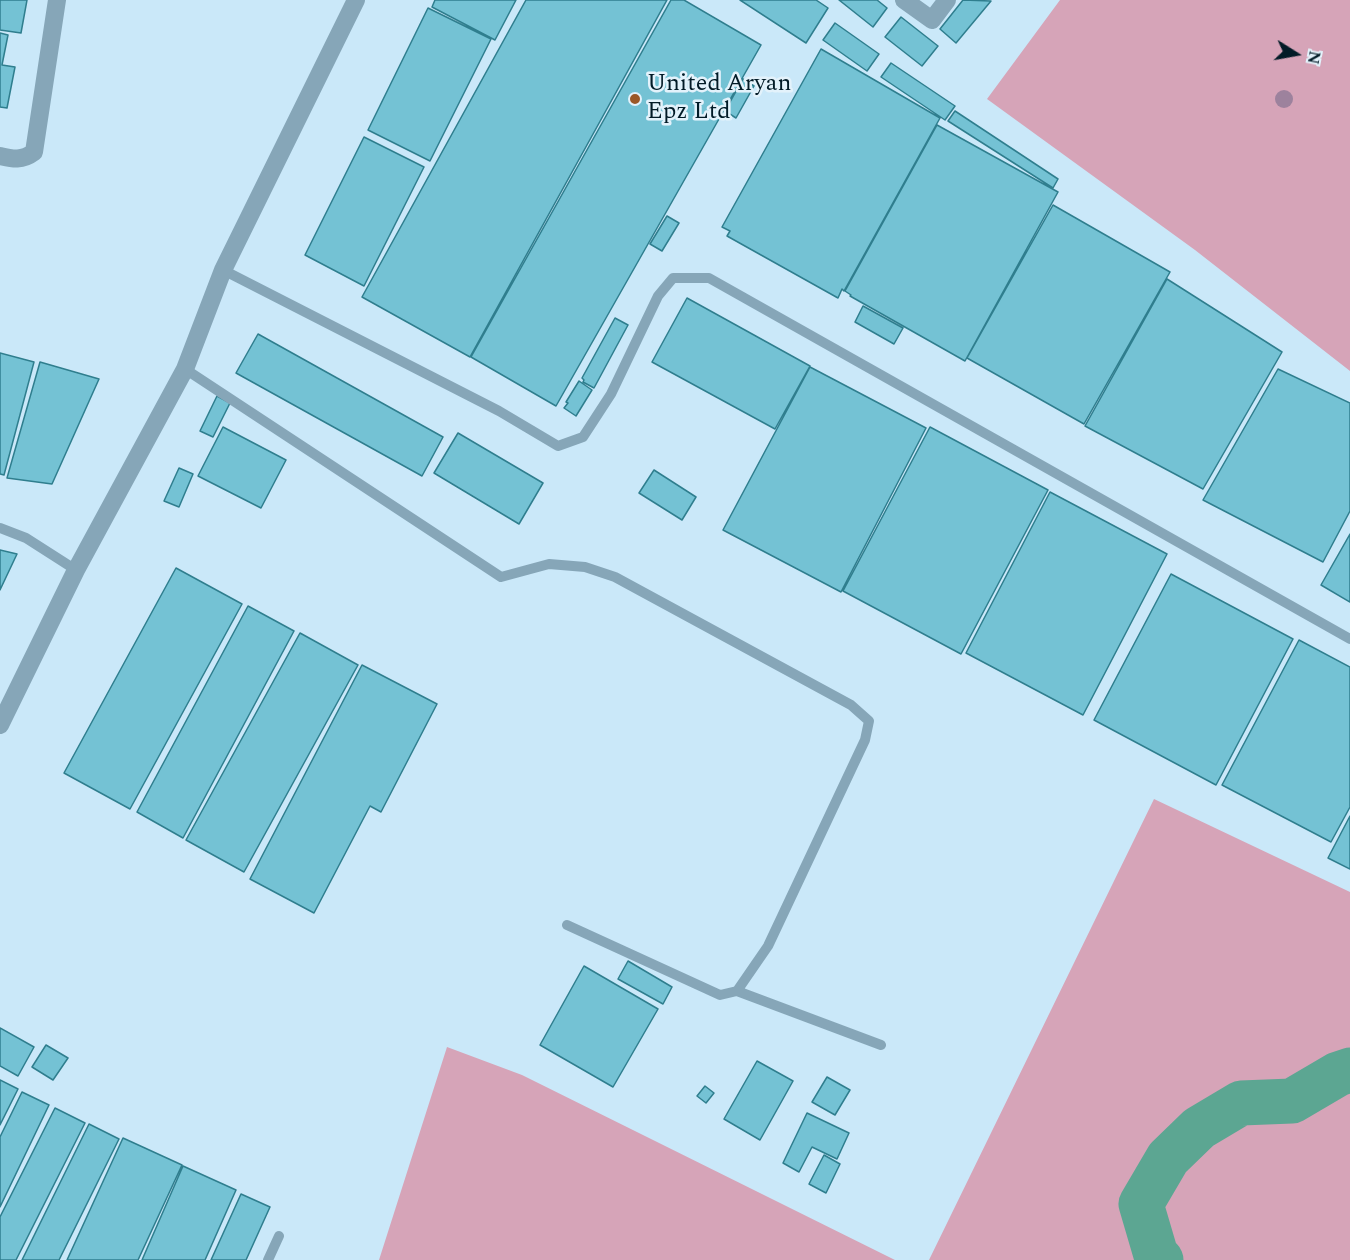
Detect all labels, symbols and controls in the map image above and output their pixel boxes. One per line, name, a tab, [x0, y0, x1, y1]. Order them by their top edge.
north arrow	[1266, 24, 1326, 84]
text: N	[1301, 49, 1327, 66]
place label: United Aryan Epz Ltd	[647, 71, 792, 127]
marker: United Aryan Epz Ltd	[628, 92, 642, 106]

